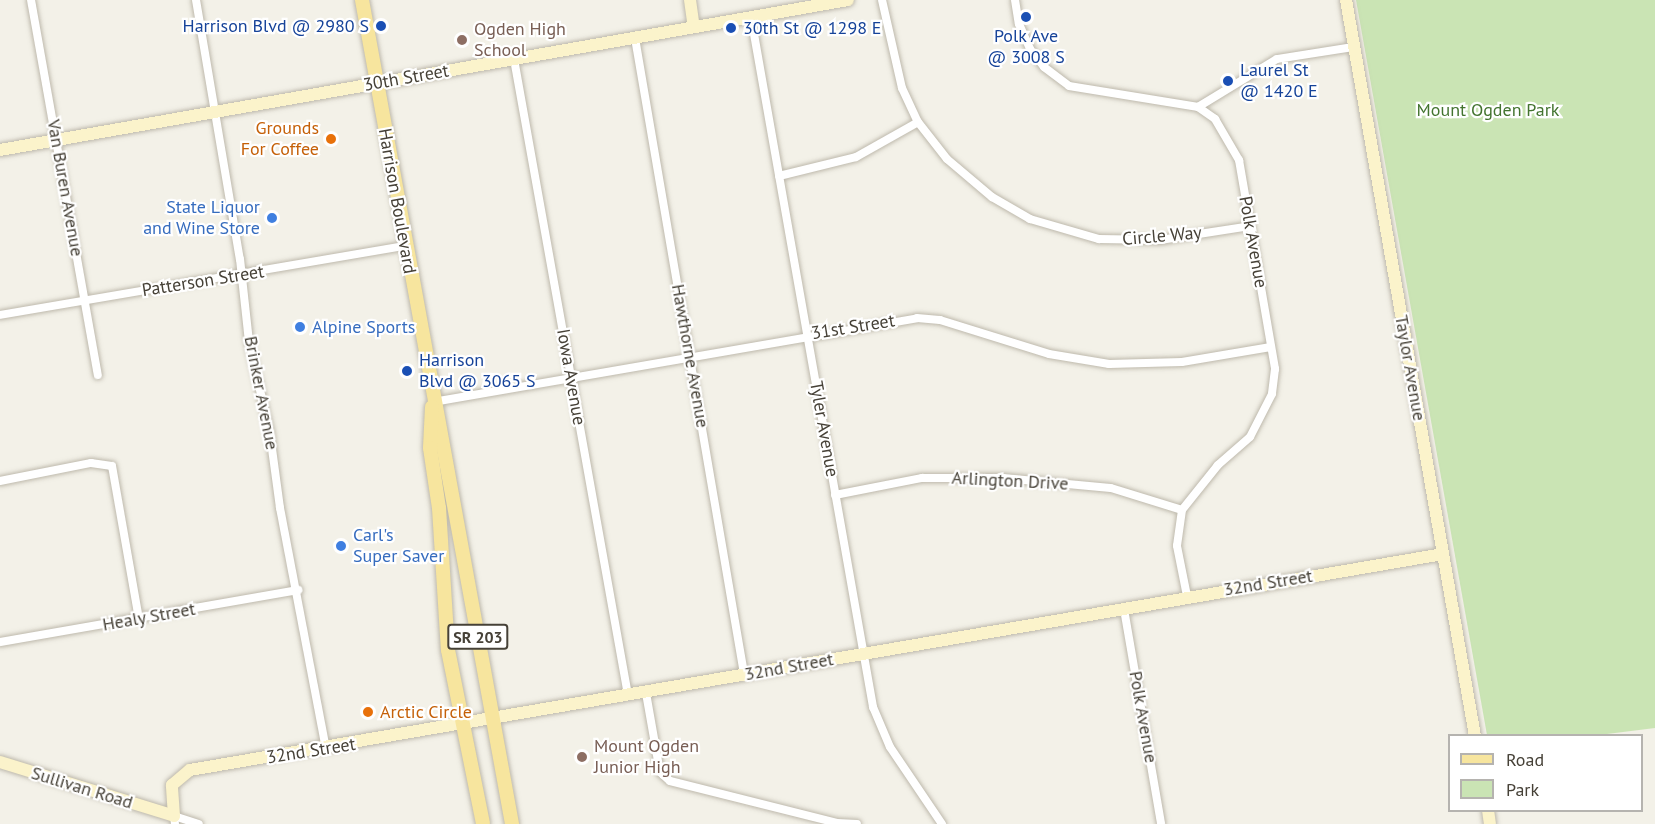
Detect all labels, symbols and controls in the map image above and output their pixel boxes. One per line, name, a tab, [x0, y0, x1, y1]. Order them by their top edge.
marker: Polk Ave @ 3008 S	[1019, 10, 1033, 24]
place label: Harrison Blvd @ 2980 S	[183, 15, 369, 37]
place label: 30th St @ 1298 E	[743, 17, 881, 39]
marker: Harrison Blvd @ 2980 S	[374, 19, 388, 33]
place label: Ogden High School	[474, 19, 566, 62]
marker: 30th St @ 1298 E	[724, 21, 738, 35]
place label: Polk Ave @ 3008 S	[987, 26, 1065, 68]
marker: Ogden High School	[455, 33, 469, 47]
street label: 30th Street	[362, 60, 450, 96]
place label: Laurel St @ 1420 E	[1240, 60, 1318, 103]
marker: Laurel St @ 1420 E	[1221, 74, 1235, 88]
park label: Mount Ogden Park	[1417, 99, 1559, 121]
street label: Van Buren Avenue	[42, 118, 88, 258]
place label: Grounds For Coffee	[241, 118, 319, 160]
street label: Harrison Boulevard	[374, 127, 420, 275]
marker: Grounds For Coffee	[324, 132, 338, 146]
street label: Polk Avenue	[1234, 194, 1272, 290]
place label: State Liquor and Wine Store	[143, 197, 260, 240]
marker: State Liquor and Wine Store	[265, 211, 279, 225]
street label: Circle Way	[1121, 222, 1203, 250]
street label: Patterson Street	[140, 261, 266, 301]
street label: Hawthorne Avenue	[667, 282, 713, 430]
street label: 31st Street	[810, 310, 896, 344]
street label: Taylor Avenue	[1390, 313, 1430, 423]
place label: Alpine Sports	[312, 316, 415, 338]
marker: Alpine Sports	[293, 320, 307, 334]
street label: Iowa Avenue	[552, 327, 590, 427]
street label: Brinker Avenue	[239, 334, 283, 452]
place label: Harrison Blvd @ 3065 S	[419, 350, 535, 392]
marker: Harrison Blvd @ 3065 S	[400, 364, 414, 378]
street label: Tyler Avenue	[805, 379, 843, 479]
street label: Arlington Drive	[951, 467, 1069, 495]
place label: Carl's Super Saver	[353, 525, 444, 568]
marker: Carl's Super Saver	[334, 539, 348, 553]
street label: 32nd Street	[1222, 565, 1314, 601]
street label: Healy Street	[101, 598, 197, 636]
road number: SR 203	[446, 624, 510, 650]
street label: 32nd Street	[743, 649, 835, 685]
street label: Polk Avenue	[1124, 669, 1162, 765]
place label: Arctic Circle	[380, 701, 472, 723]
marker: Arctic Circle	[361, 705, 375, 719]
street label: 32nd Street	[265, 733, 357, 769]
legend	[1448, 734, 1643, 812]
place label: Mount Ogden Junior High	[594, 736, 699, 778]
text: Road	[1506, 748, 1544, 771]
marker: Mount Ogden Junior High	[575, 750, 589, 764]
street label: Sullivan Road	[29, 762, 135, 814]
text: Park	[1506, 778, 1539, 801]

